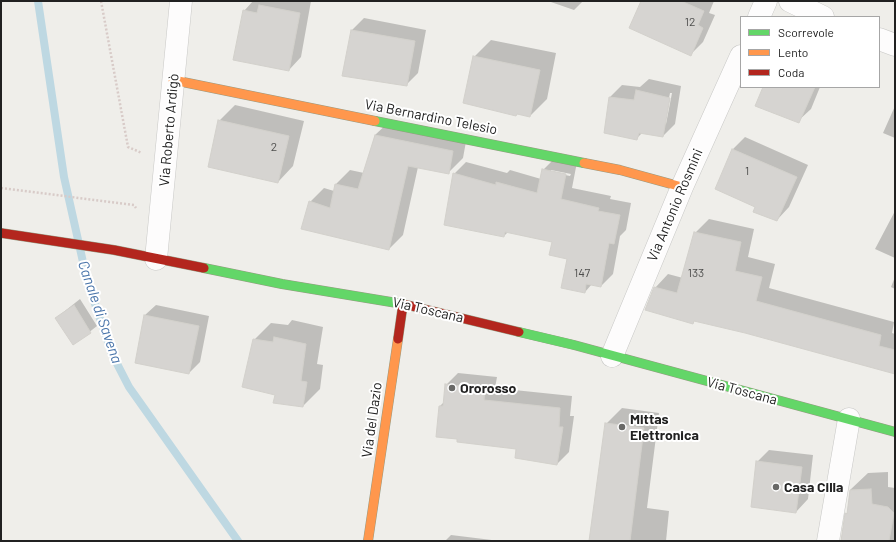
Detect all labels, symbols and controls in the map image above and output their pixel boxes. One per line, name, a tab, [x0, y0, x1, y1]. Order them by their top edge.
house number: 12	[685, 15, 695, 29]
legend	[740, 16, 880, 88]
text: Scorrevole	[778, 25, 834, 39]
text: Lento	[778, 45, 808, 59]
text: Coda	[778, 65, 805, 79]
street label: Via Roberto Ardigò	[156, 73, 182, 187]
street label: Via Bernardino Telesio	[363, 96, 499, 138]
house number: 2	[271, 140, 277, 154]
street label: Via Antonio Rosmini	[644, 146, 706, 264]
house number: 1	[745, 164, 749, 178]
water label: Canale di Savena	[74, 258, 126, 366]
house number: 147	[574, 266, 590, 280]
house number: 133	[688, 266, 704, 280]
street label: Via Toscana	[391, 294, 465, 326]
street label: Via Toscana	[705, 374, 779, 408]
place label: Ororosso	[460, 380, 516, 396]
street label: Via del Dazio	[358, 381, 386, 459]
marker: Ororosso	[447, 383, 457, 393]
place label: Mittas Elettronica	[630, 411, 699, 444]
marker: Mittas Elettronica	[617, 422, 627, 432]
place label: Casa Cilla	[784, 479, 843, 495]
marker: Casa Cilla	[771, 482, 781, 492]

